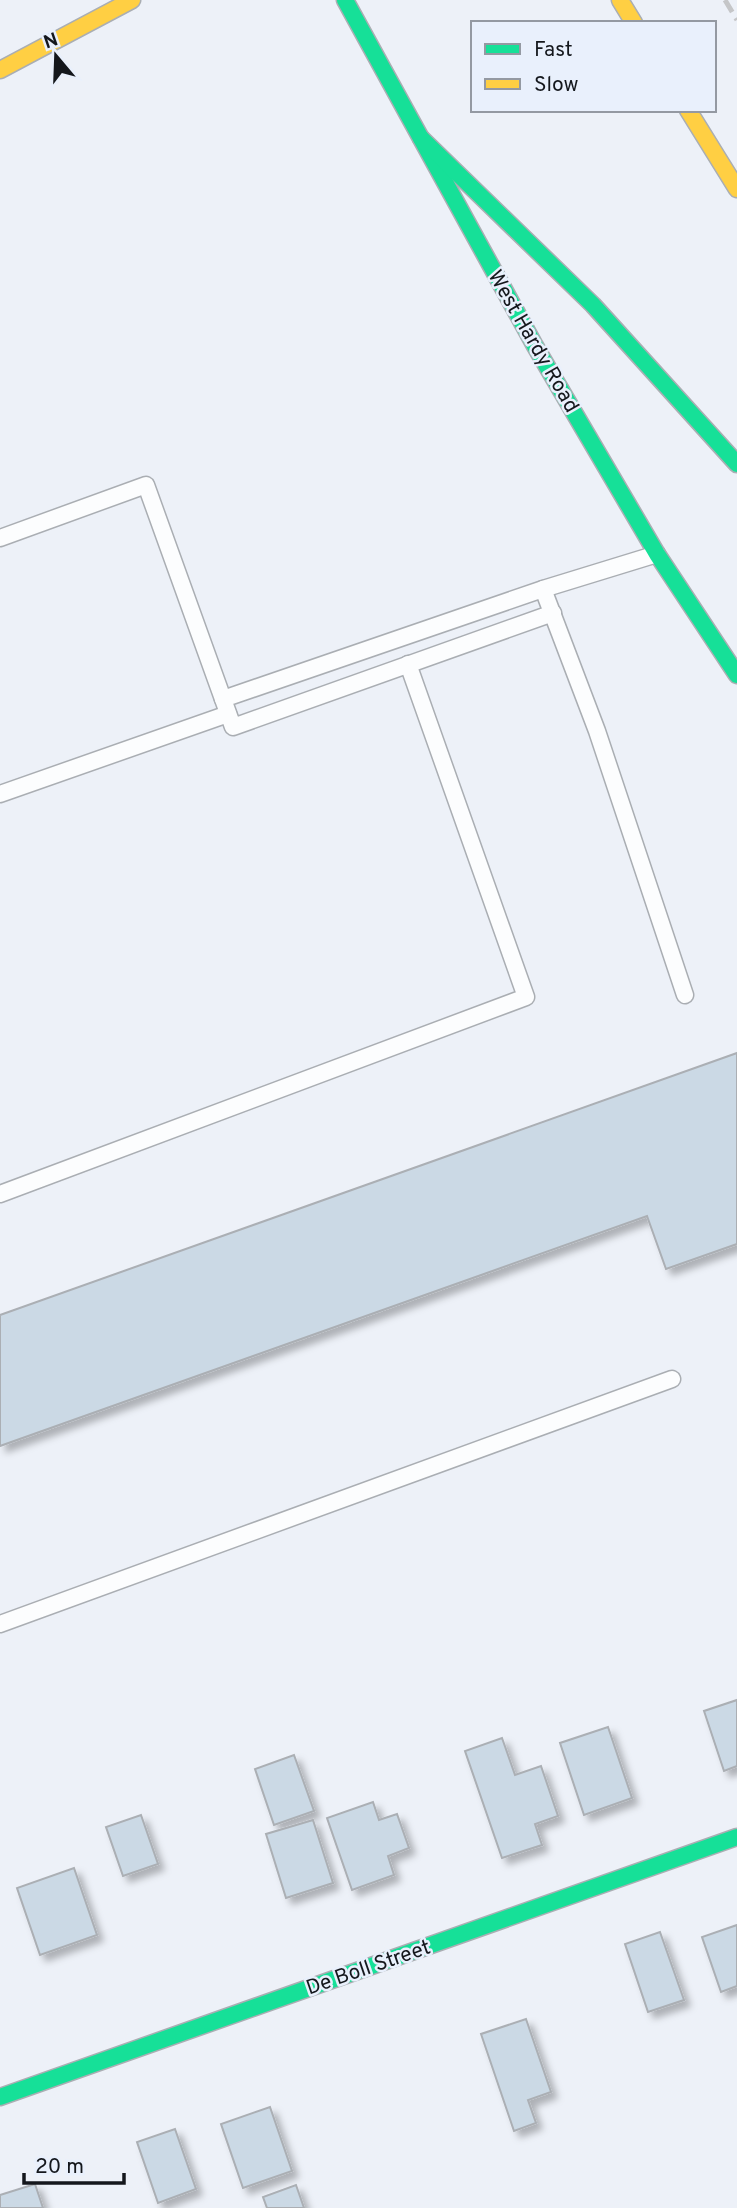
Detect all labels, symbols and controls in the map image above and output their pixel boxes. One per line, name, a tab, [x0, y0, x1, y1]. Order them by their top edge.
north arrow	[21, 21, 91, 91]
legend	[471, 21, 716, 112]
text: N	[41, 28, 61, 55]
text: Fast	[534, 37, 573, 64]
text: Slow	[534, 72, 579, 99]
street label: West Hardy Road	[481, 266, 584, 418]
street label: De Boll Street	[303, 1935, 434, 2002]
scale bar	[24, 2142, 124, 2186]
text: 20 m	[35, 2154, 84, 2181]

